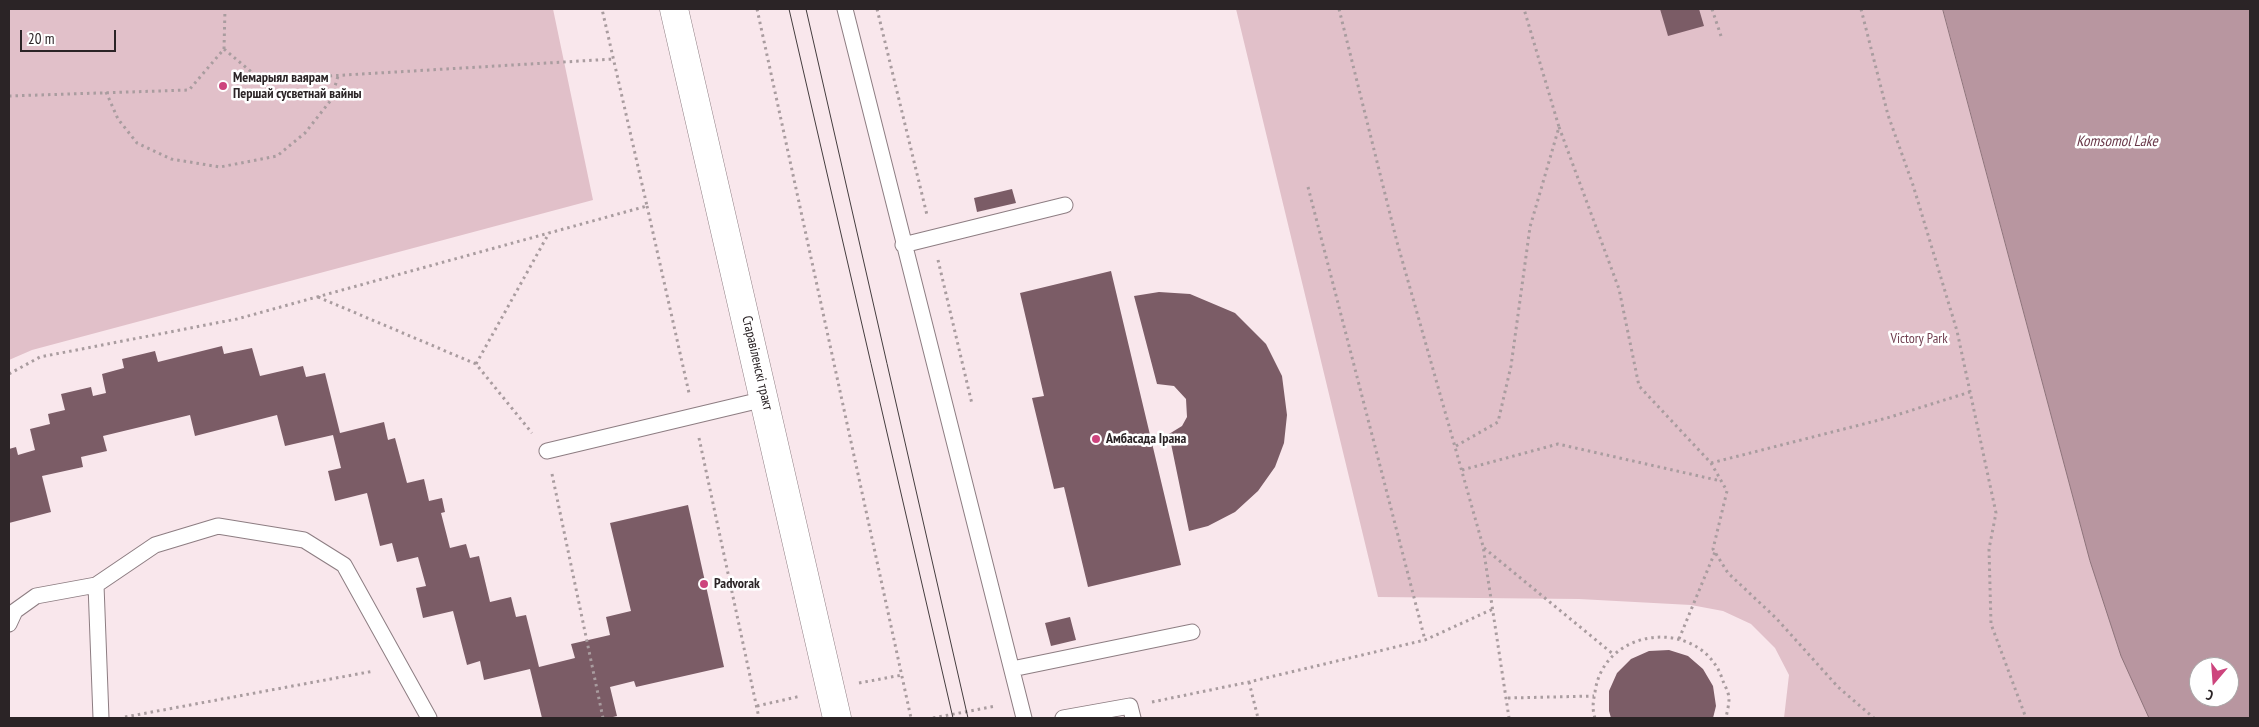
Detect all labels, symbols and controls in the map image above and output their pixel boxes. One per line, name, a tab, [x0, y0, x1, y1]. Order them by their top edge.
scale bar	[22, 20, 119, 52]
text: 20 m	[28, 29, 54, 48]
place label: Мемарыял ваярам Першай сусветнай вайны	[233, 70, 362, 102]
marker: Мемарыял ваярам Першай сусветнай вайны	[217, 80, 229, 92]
water label: Komsomol Lake	[2076, 133, 2158, 151]
street label: Старавіленскі тракт	[738, 314, 776, 412]
park label: Victory Park	[1890, 331, 1948, 347]
place label: Амбасада Ірана	[1106, 431, 1186, 447]
marker: Амбасада Ірана	[1090, 433, 1102, 445]
place label: Padvorak	[714, 576, 760, 592]
marker: Padvorak	[698, 578, 710, 590]
north arrow	[2189, 657, 2239, 707]
text: С	[2204, 686, 2216, 705]

